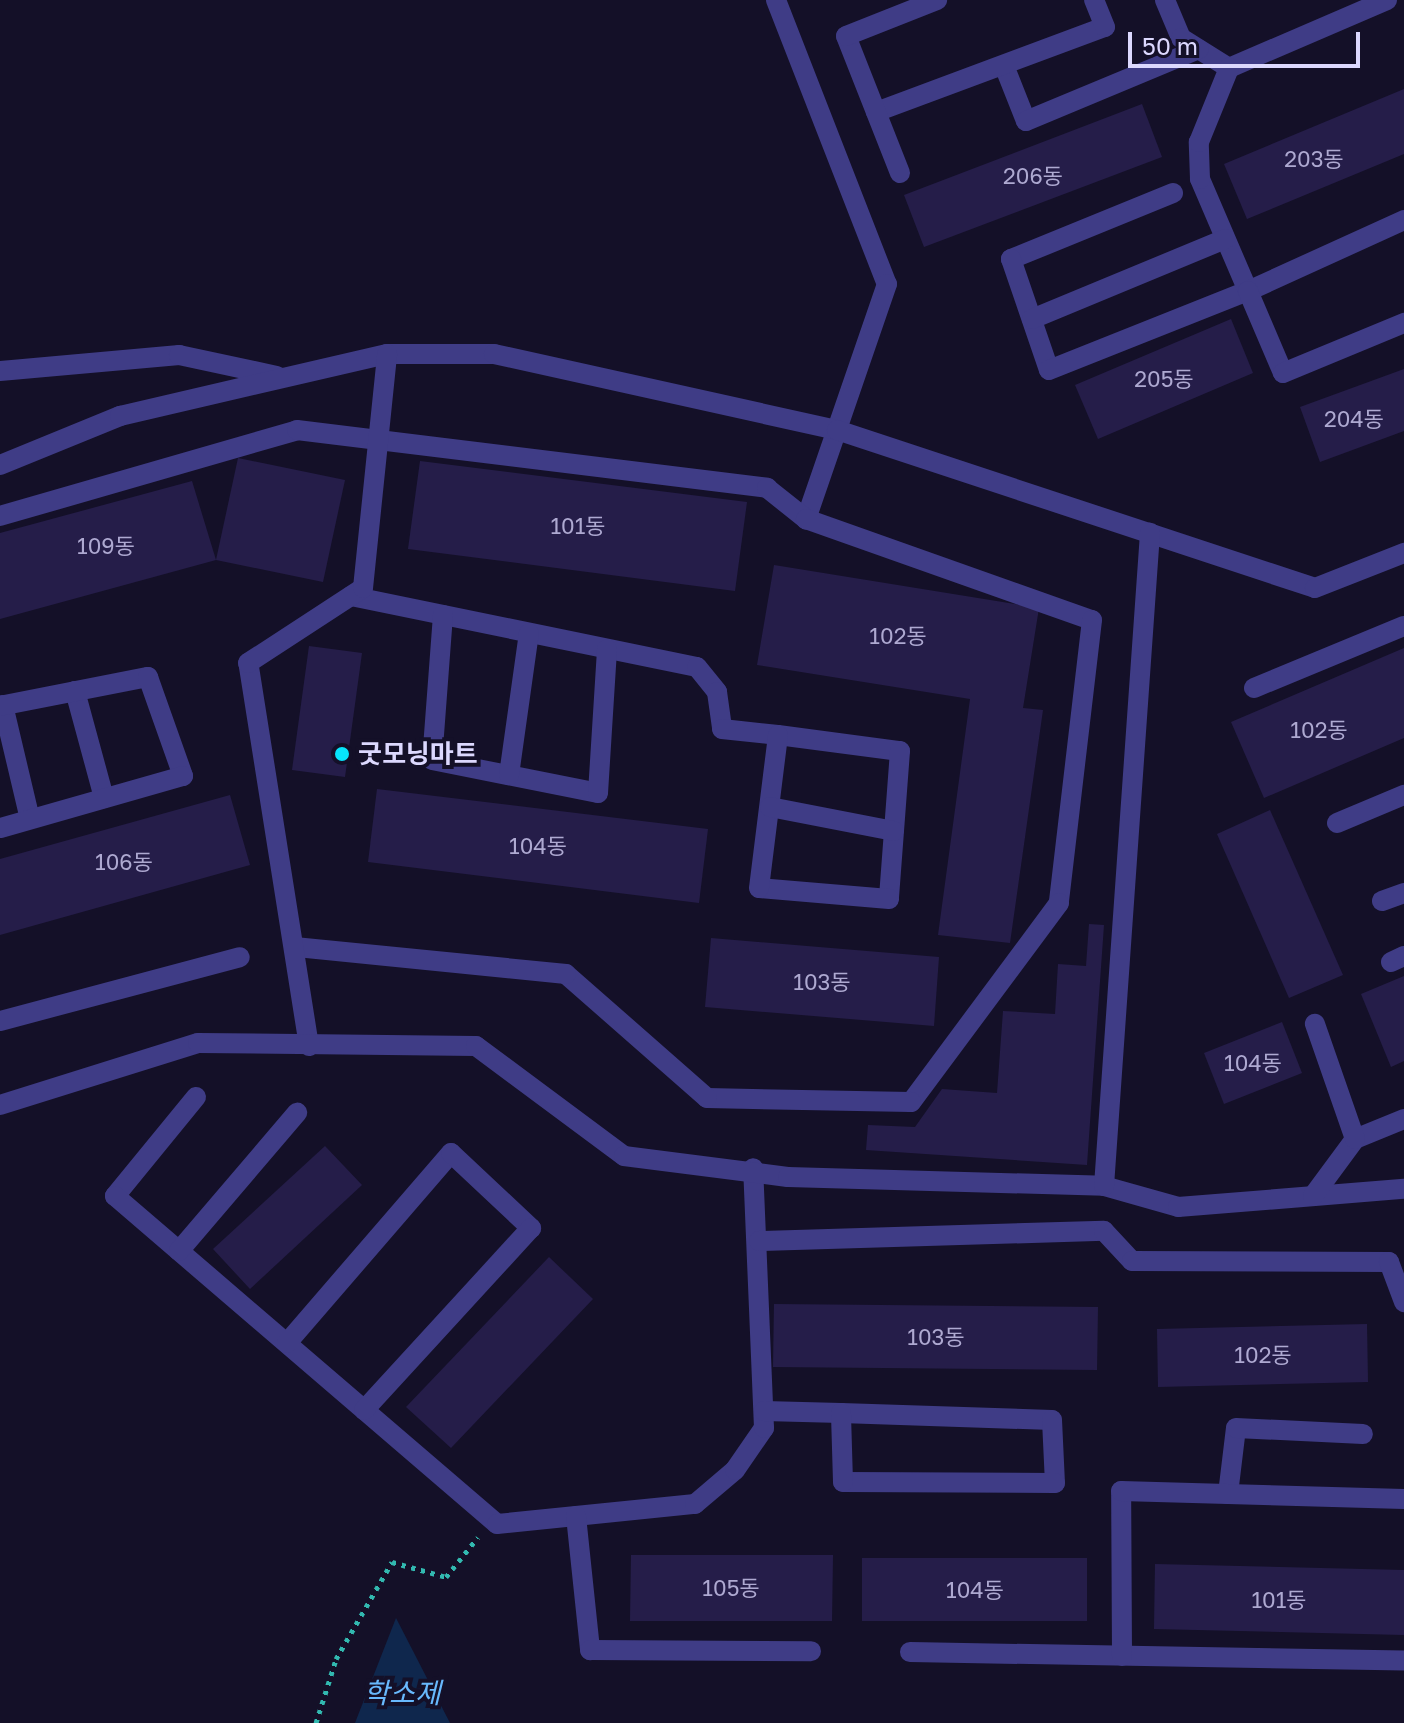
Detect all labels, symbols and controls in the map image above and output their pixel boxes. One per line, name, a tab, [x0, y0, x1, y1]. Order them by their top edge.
scale bar	[1132, 16, 1364, 66]
text: 50 m	[1142, 31, 1198, 60]
house number: 203동	[1284, 146, 1344, 172]
house number: 206동	[1003, 163, 1063, 189]
house number: 205동	[1134, 366, 1194, 392]
house number: 204동	[1324, 406, 1384, 432]
house number: 101동	[550, 513, 606, 539]
house number: 109동	[77, 533, 135, 559]
house number: 102동	[869, 623, 927, 649]
house number: 102동	[1290, 717, 1348, 743]
place label: 굿모닝마트	[358, 738, 478, 770]
marker: 굿모닝마트	[333, 745, 351, 763]
house number: 104동	[509, 833, 567, 859]
house number: 106동	[95, 849, 153, 875]
house number: 103동	[793, 969, 851, 995]
house number: 104동	[1224, 1050, 1282, 1076]
house number: 103동	[907, 1324, 965, 1350]
house number: 102동	[1234, 1342, 1292, 1368]
house number: 105동	[702, 1575, 760, 1601]
house number: 104동	[946, 1577, 1004, 1603]
house number: 101동	[1251, 1587, 1307, 1613]
water label: 학소제	[363, 1676, 441, 1710]

